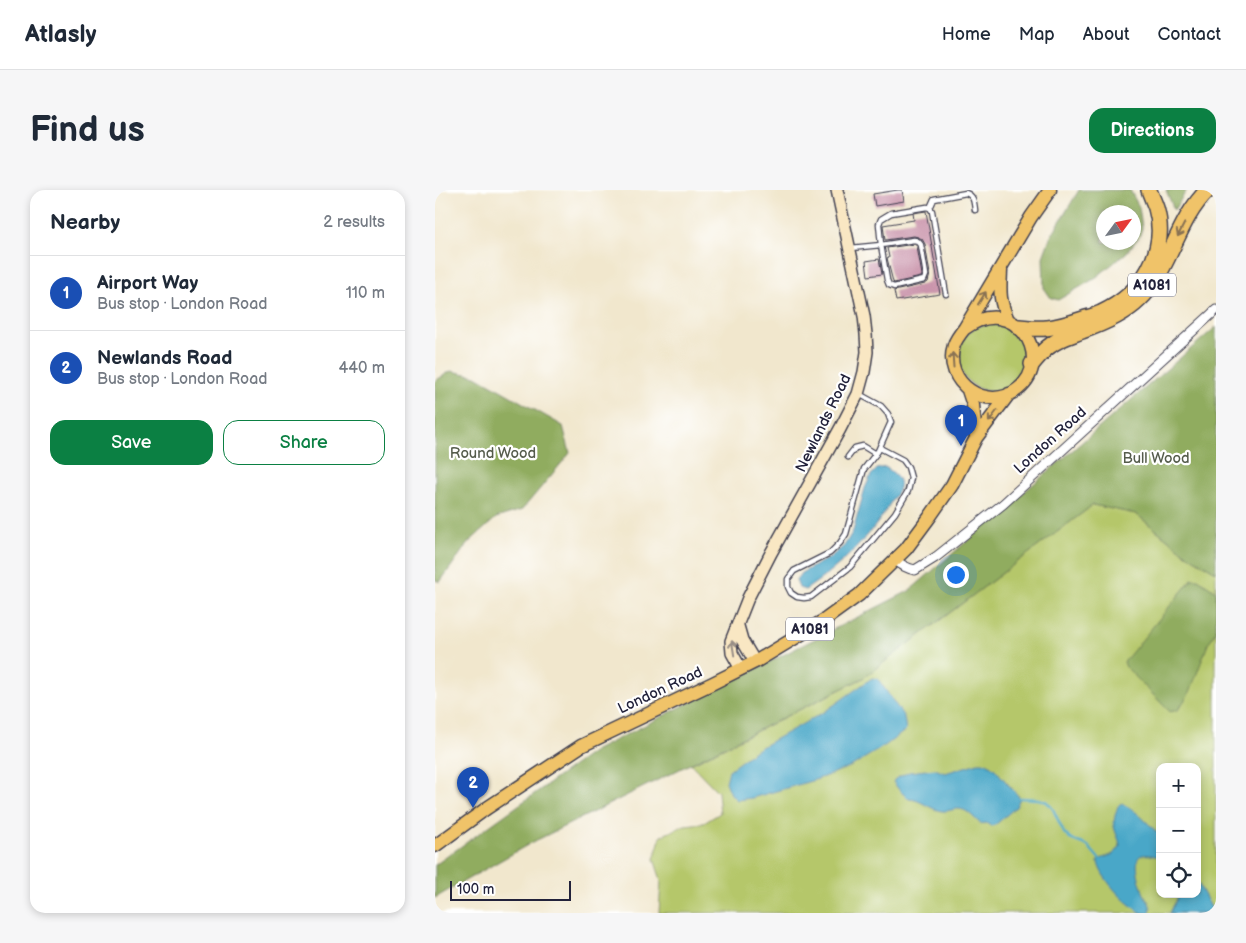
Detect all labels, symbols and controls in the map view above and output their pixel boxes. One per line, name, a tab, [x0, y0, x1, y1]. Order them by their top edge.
text: Atlasly	[25, 20, 96, 49]
text: Home	[942, 24, 991, 45]
text: Map	[1019, 24, 1055, 45]
text: About	[1083, 24, 1130, 45]
text: Contact	[1158, 24, 1221, 45]
button: Directions	[1089, 108, 1216, 153]
text: Find us	[30, 109, 145, 152]
north arrow	[1096, 205, 1141, 250]
text: Nearby	[50, 210, 120, 235]
text: 2 results	[323, 213, 385, 232]
one-way arrow	[1176, 223, 1186, 238]
text: Airport Way	[97, 272, 198, 295]
road number: A1081	[1128, 274, 1176, 296]
text: 1	[63, 284, 69, 303]
text: 110 m	[346, 284, 385, 303]
one-way arrow	[978, 291, 988, 305]
text: Bus stop · London Road	[97, 295, 267, 314]
text: Newlands Road	[97, 347, 232, 370]
one-way arrow	[949, 352, 958, 368]
text: 2	[61, 359, 71, 378]
text: 440 m	[339, 359, 385, 378]
text: Bus stop · London Road	[97, 370, 267, 389]
street label: Newlands Road	[792, 371, 855, 475]
street label: London Road	[1010, 403, 1091, 478]
pin: 1	[945, 405, 977, 446]
one-way arrow	[987, 409, 998, 422]
button: Save	[50, 420, 213, 465]
button: Share	[223, 420, 385, 465]
park label: Round Wood	[450, 444, 536, 463]
park label: Bull Wood	[1122, 449, 1190, 468]
your location	[943, 562, 969, 588]
road number: A1081	[786, 618, 834, 640]
one-way arrow	[728, 640, 738, 656]
street label: London Road	[615, 663, 705, 718]
map controls	[1156, 763, 1201, 898]
button: +	[1156, 763, 1201, 808]
pin: 2	[457, 767, 489, 808]
button: −	[1156, 808, 1201, 853]
button: locate	[1156, 853, 1201, 898]
scale bar	[450, 878, 571, 901]
text: 100 m	[457, 881, 494, 898]

